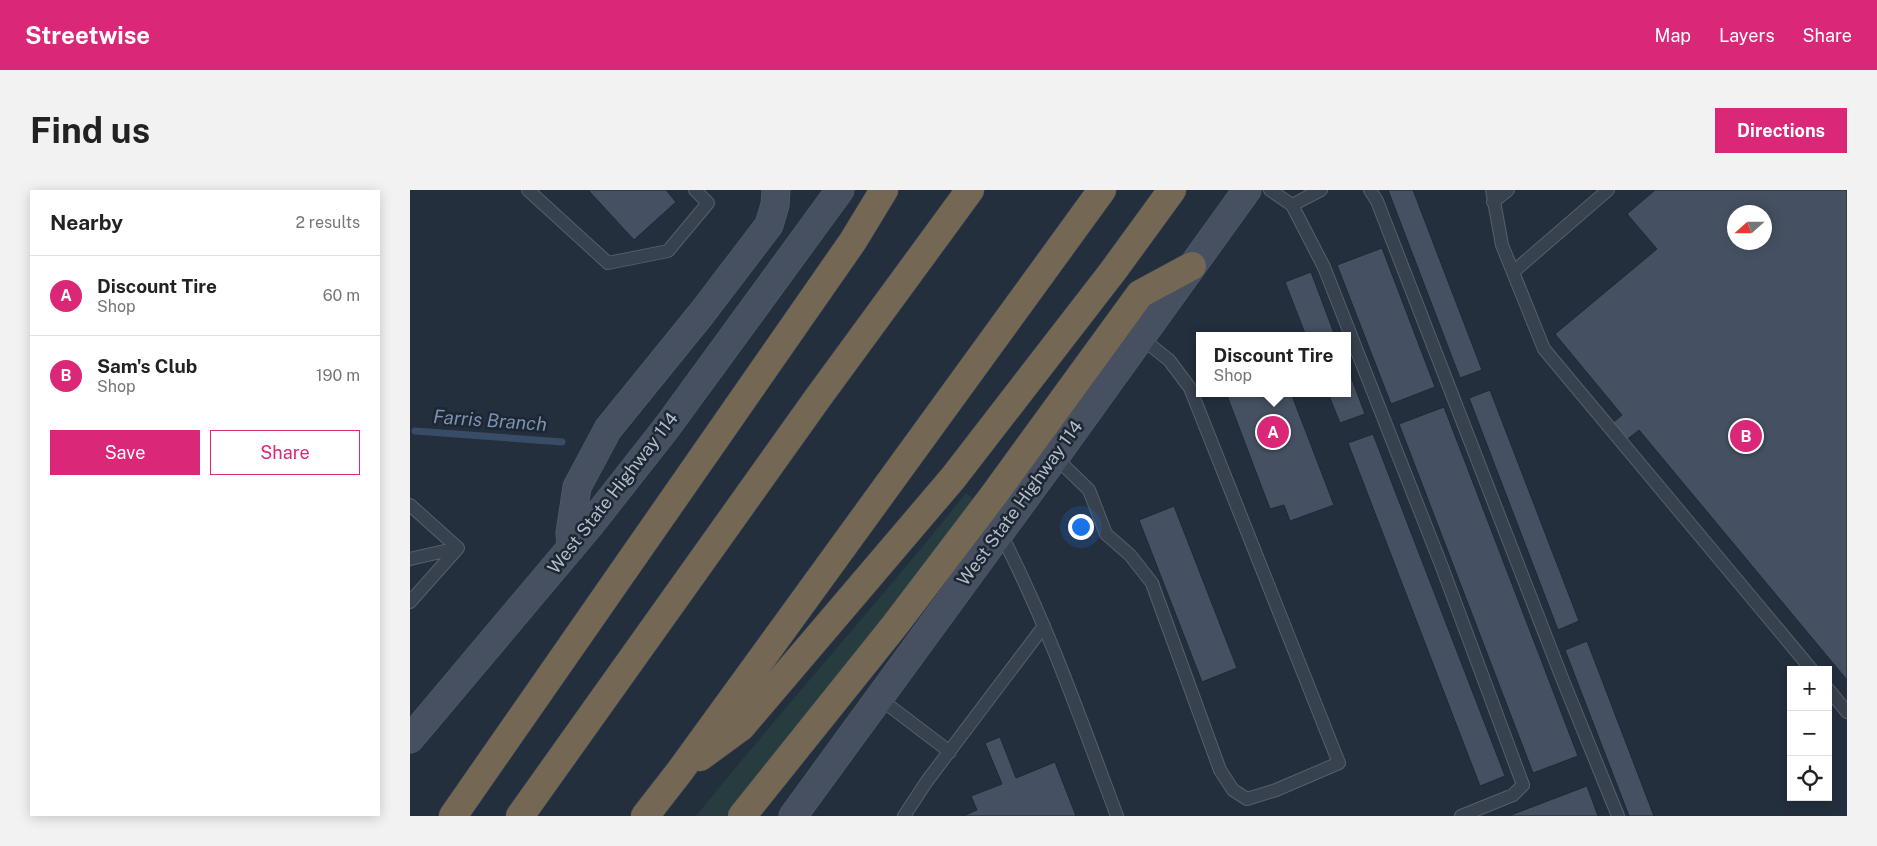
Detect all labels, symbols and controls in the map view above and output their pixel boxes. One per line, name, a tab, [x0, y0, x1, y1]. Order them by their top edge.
text: Streetwise	[25, 21, 150, 49]
text: Map	[1655, 25, 1691, 46]
text: Layers	[1719, 25, 1775, 46]
text: Share	[1803, 25, 1852, 46]
button: Directions	[1715, 108, 1847, 153]
text: Find us	[30, 110, 150, 151]
north arrow	[1727, 205, 1772, 250]
text: Nearby	[50, 210, 123, 235]
text: 2 results	[295, 213, 360, 232]
text: Discount Tire	[97, 275, 217, 297]
text: A	[60, 286, 72, 305]
text: 60 m	[323, 286, 360, 305]
text: Shop	[97, 297, 136, 316]
popup	[1196, 332, 1351, 397]
text: Discount Tire	[1213, 344, 1334, 366]
text: Sam's Club	[97, 355, 197, 377]
text: B	[61, 366, 71, 385]
text: 190 m	[316, 366, 360, 385]
text: Shop	[1213, 366, 1252, 385]
text: Shop	[97, 377, 136, 396]
water label: Farris Branch	[432, 405, 548, 435]
street label: West State Highway 114	[543, 408, 682, 578]
pin: A	[1257, 413, 1289, 451]
street label: West State Highway 114	[953, 416, 1087, 589]
pin: B	[1730, 417, 1762, 455]
button: Save	[50, 430, 200, 475]
button: Share	[210, 430, 360, 475]
your location	[1068, 514, 1094, 540]
map controls	[1787, 666, 1832, 801]
button: +	[1787, 666, 1832, 711]
button: −	[1787, 711, 1832, 756]
button: locate	[1787, 756, 1832, 801]

